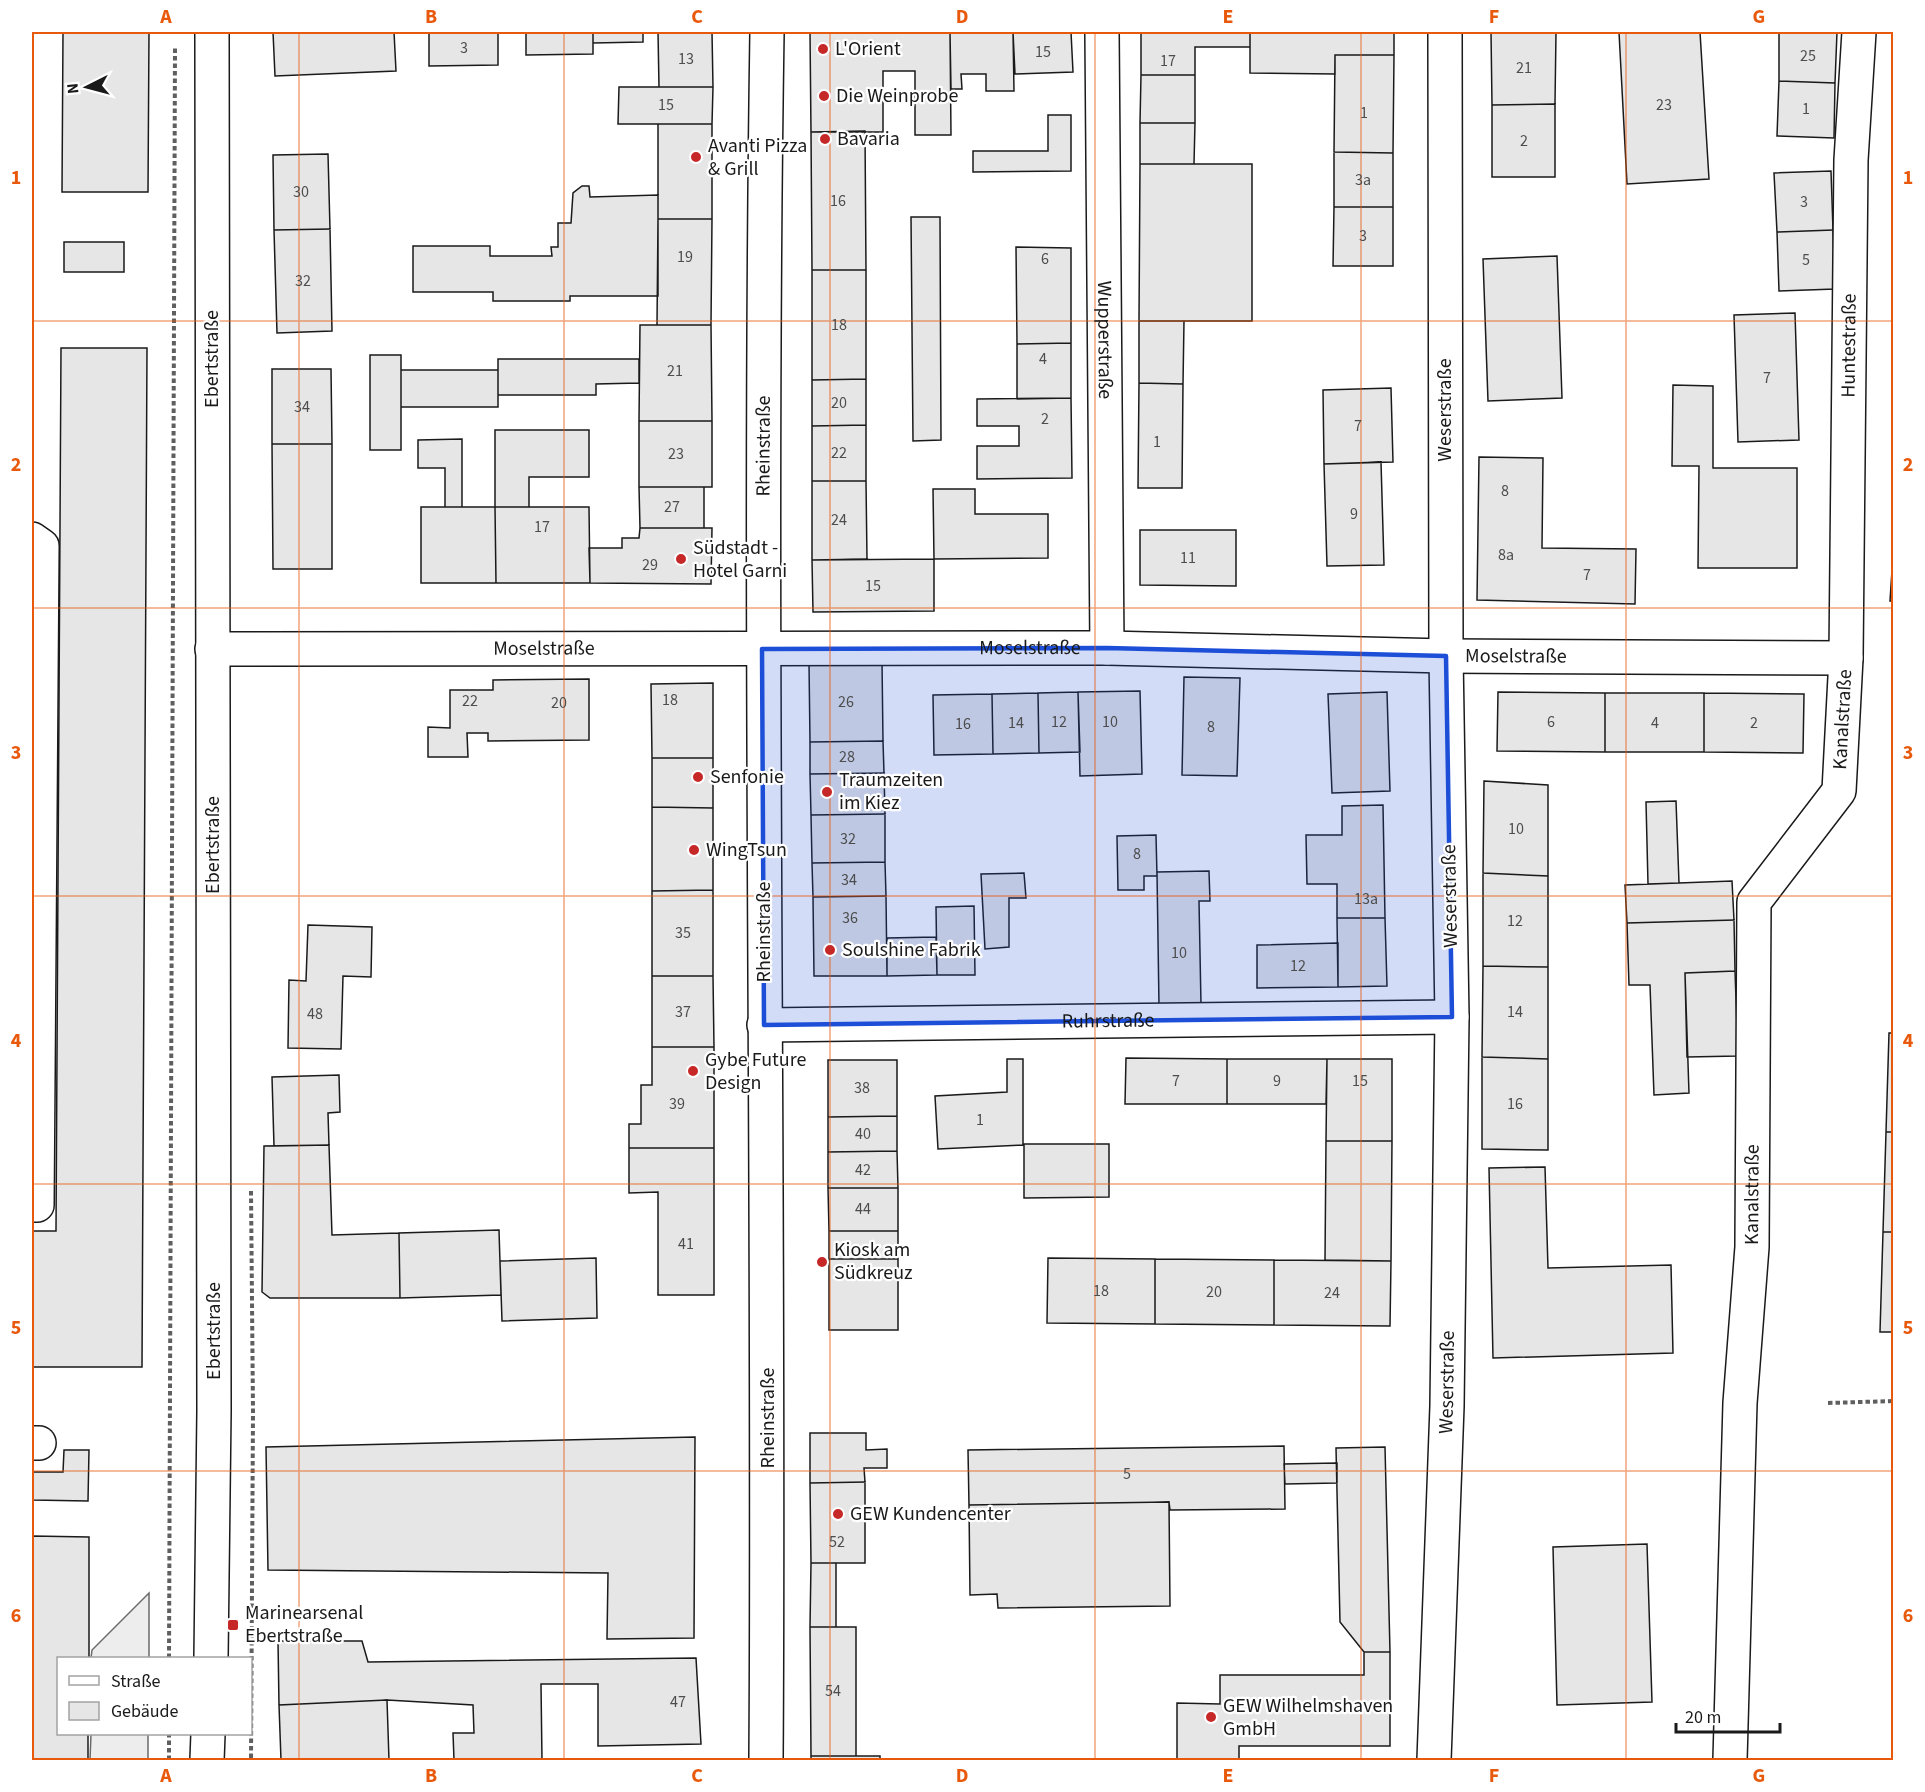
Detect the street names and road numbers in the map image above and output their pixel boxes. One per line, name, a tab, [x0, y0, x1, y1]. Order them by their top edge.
street label: Wupperstraße	[1090, 281, 1119, 399]
street label: Huntestraße	[1835, 293, 1864, 398]
street label: Ebertstraße	[198, 310, 226, 408]
street label: Weserstraße	[1431, 358, 1459, 462]
street label: Rheinstraße	[750, 395, 778, 496]
street label: Moselstraße	[979, 634, 1081, 662]
street label: Moselstraße	[493, 635, 595, 663]
street label: Moselstraße	[1465, 642, 1567, 671]
street label: Kanalstraße	[1826, 668, 1859, 770]
street label: Ebertstraße	[199, 796, 227, 894]
street label: Weserstraße	[1435, 844, 1465, 948]
street label: Rheinstraße	[750, 882, 778, 982]
street label: Ruhrstraße	[1061, 1006, 1155, 1036]
street label: Kanalstraße	[1738, 1144, 1767, 1245]
street label: Ebertstraße	[200, 1282, 228, 1380]
street label: Weserstraße	[1432, 1330, 1462, 1435]
street label: Rheinstraße	[754, 1368, 782, 1468]

